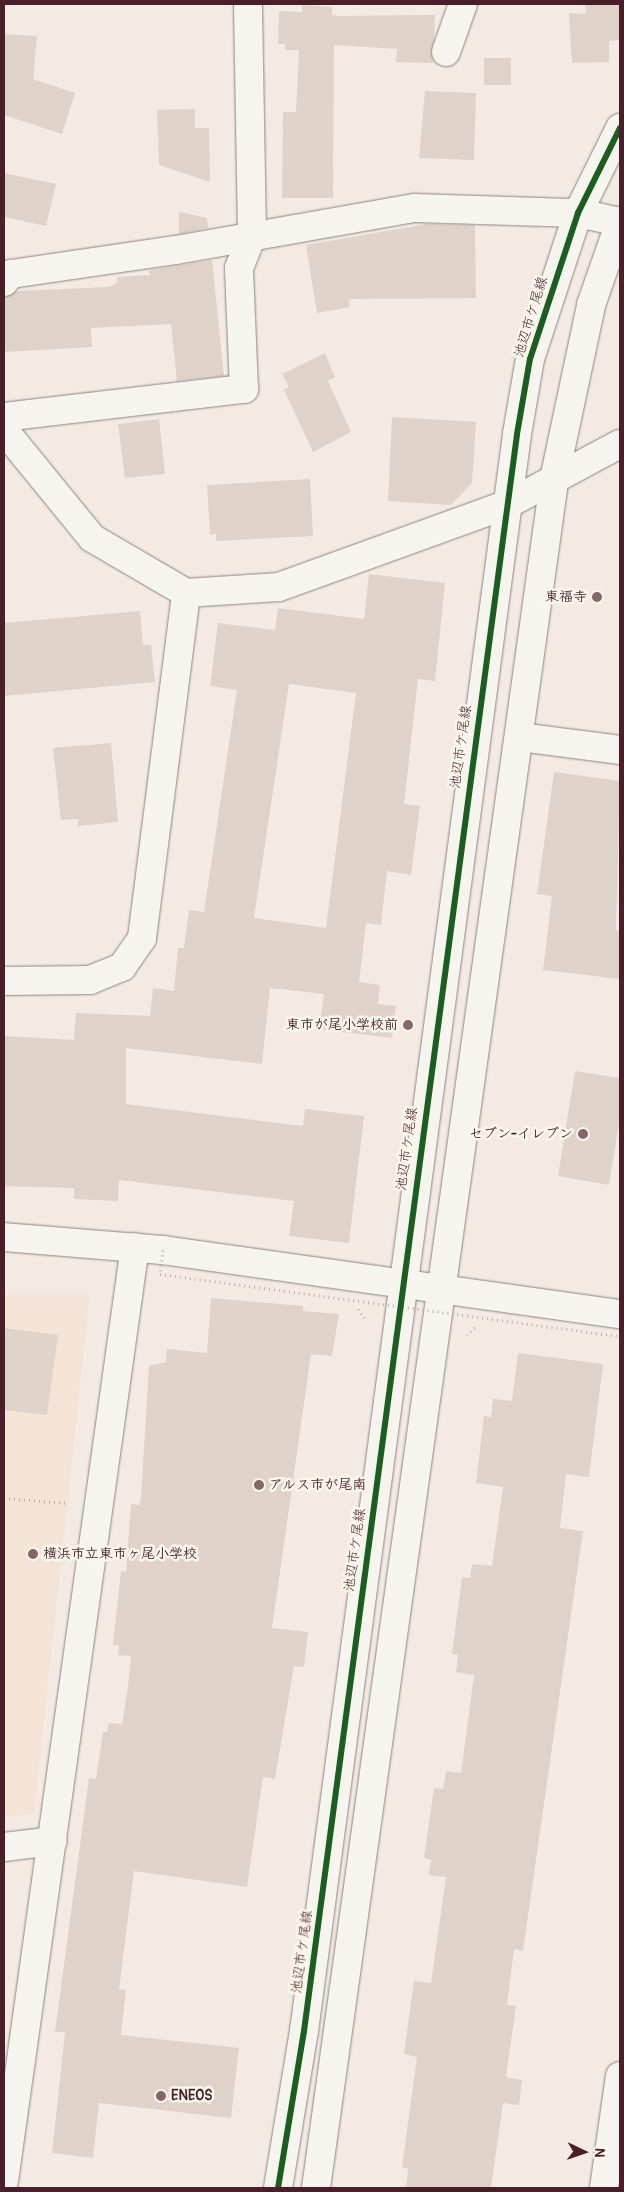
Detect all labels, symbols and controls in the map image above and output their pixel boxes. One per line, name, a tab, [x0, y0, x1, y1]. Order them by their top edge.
street label: 池辺市ケ尾線	[511, 274, 551, 360]
place label: 東福寺	[545, 589, 587, 605]
marker: 東福寺	[591, 591, 603, 603]
street label: 池辺市ケ尾線	[447, 704, 475, 790]
place label: 東市が尾小学校前	[286, 1017, 398, 1033]
marker: 東市が尾小学校前	[402, 1019, 414, 1031]
street label: 池辺市ケ尾線	[393, 1106, 421, 1192]
place label: セブン-イレブン	[469, 1126, 573, 1142]
marker: セブン-イレブン	[577, 1128, 589, 1140]
place label: アルス市が尾南	[269, 1477, 367, 1493]
marker: アルス市が尾南	[253, 1479, 265, 1491]
street label: 池辺市ケ尾線	[341, 1507, 369, 1593]
place label: 横浜市立東市ヶ尾小学校	[43, 1546, 197, 1562]
marker: 横浜市立東市ヶ尾小学校	[27, 1548, 39, 1560]
street label: 池辺市ケ尾線	[288, 1909, 316, 1995]
place label: ENEOS	[171, 2088, 212, 2104]
marker: ENEOS	[155, 2090, 167, 2102]
north arrow	[559, 2127, 609, 2177]
text: N	[591, 2148, 608, 2158]

